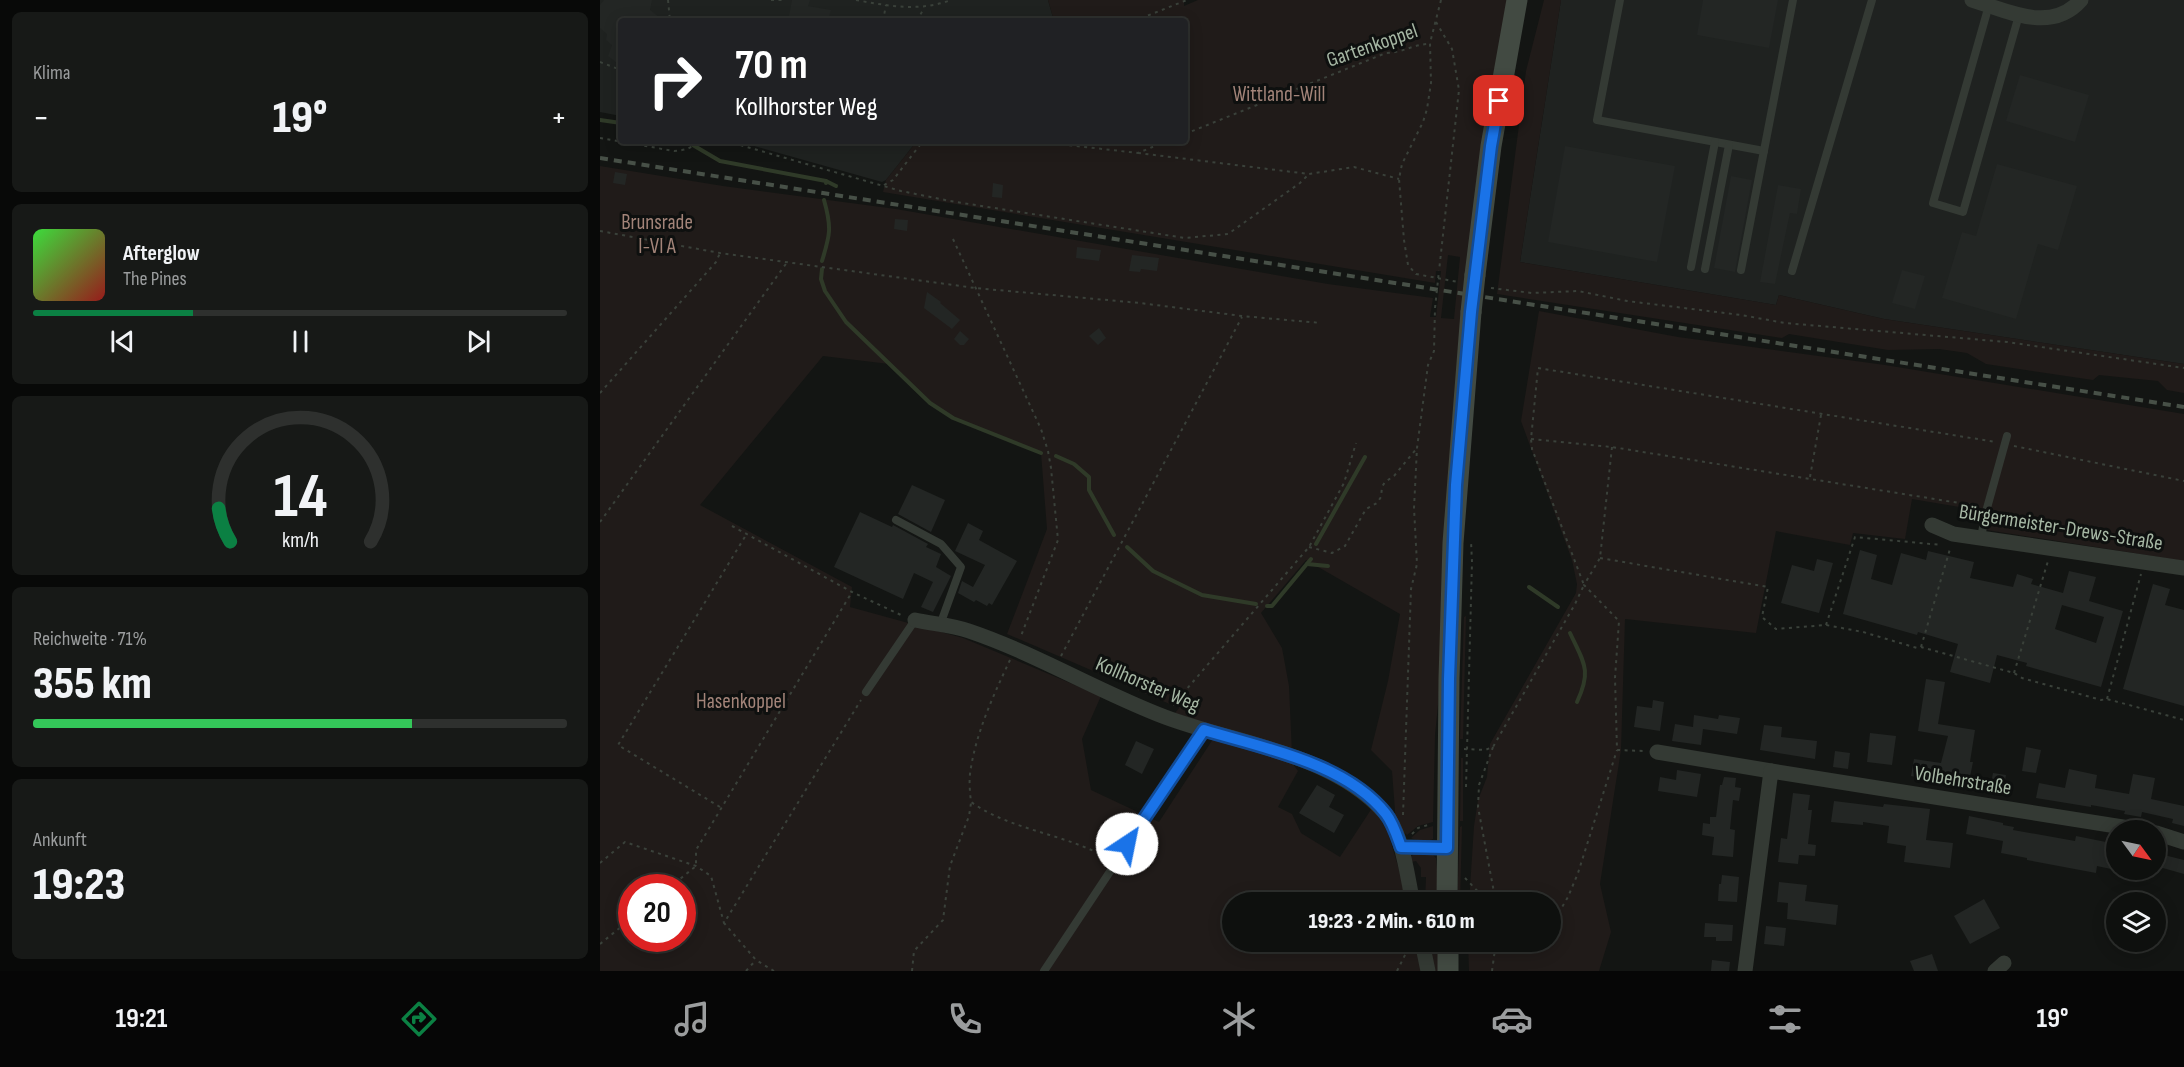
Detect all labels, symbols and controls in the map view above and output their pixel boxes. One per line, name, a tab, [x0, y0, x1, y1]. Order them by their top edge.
street label: Gartenkoppel	[1323, 18, 1421, 73]
text: 70 m	[735, 40, 808, 91]
icon: right	[636, 42, 714, 120]
text: Klima	[33, 61, 71, 85]
pin	[1473, 75, 1524, 126]
park label: Wittland-Will	[1233, 82, 1325, 107]
icon: arrive	[1482, 84, 1515, 117]
text: 19°	[273, 91, 327, 146]
text: Kollhorster Weg	[735, 91, 877, 123]
text: −	[33, 98, 49, 138]
text: +	[551, 98, 567, 138]
park label: Brunsrade I-VI A	[621, 210, 693, 259]
text: Afterglow	[123, 240, 200, 267]
text: The Pines	[123, 267, 187, 291]
icon: previous	[106, 325, 139, 358]
icon: pause	[284, 325, 317, 358]
icon: next	[462, 325, 495, 358]
text: 14	[273, 461, 327, 536]
street label: Bürgermeister-Drews-Straße	[1957, 499, 2164, 556]
text: km/h	[281, 529, 319, 554]
text: Reichweite · 71%	[33, 627, 147, 651]
street label: Kollhorster Weg	[1092, 651, 1204, 718]
text: 355 km	[33, 657, 152, 712]
park label: Hasenkoppel	[696, 689, 786, 714]
street label: Volbehrstraße	[1912, 760, 2013, 801]
position arrow	[1095, 812, 1159, 876]
north arrow	[2106, 820, 2166, 880]
map controls	[2106, 820, 2166, 952]
text: Ankunft	[33, 828, 87, 852]
text: 19:23	[33, 858, 125, 913]
speed limit sign: 20	[618, 874, 696, 952]
button: layers	[2106, 892, 2166, 952]
text: 19:23 · 2 Min. · 610 m	[1308, 908, 1475, 935]
icon: directions	[398, 998, 440, 1040]
icon: music	[671, 998, 713, 1040]
icon: phone	[944, 998, 986, 1040]
icon: climate	[1218, 998, 1260, 1040]
icon: car	[1491, 998, 1533, 1040]
icon: filters	[1764, 998, 1806, 1040]
text: 19:21	[116, 1003, 167, 1035]
text: 19°	[2037, 1003, 2068, 1035]

